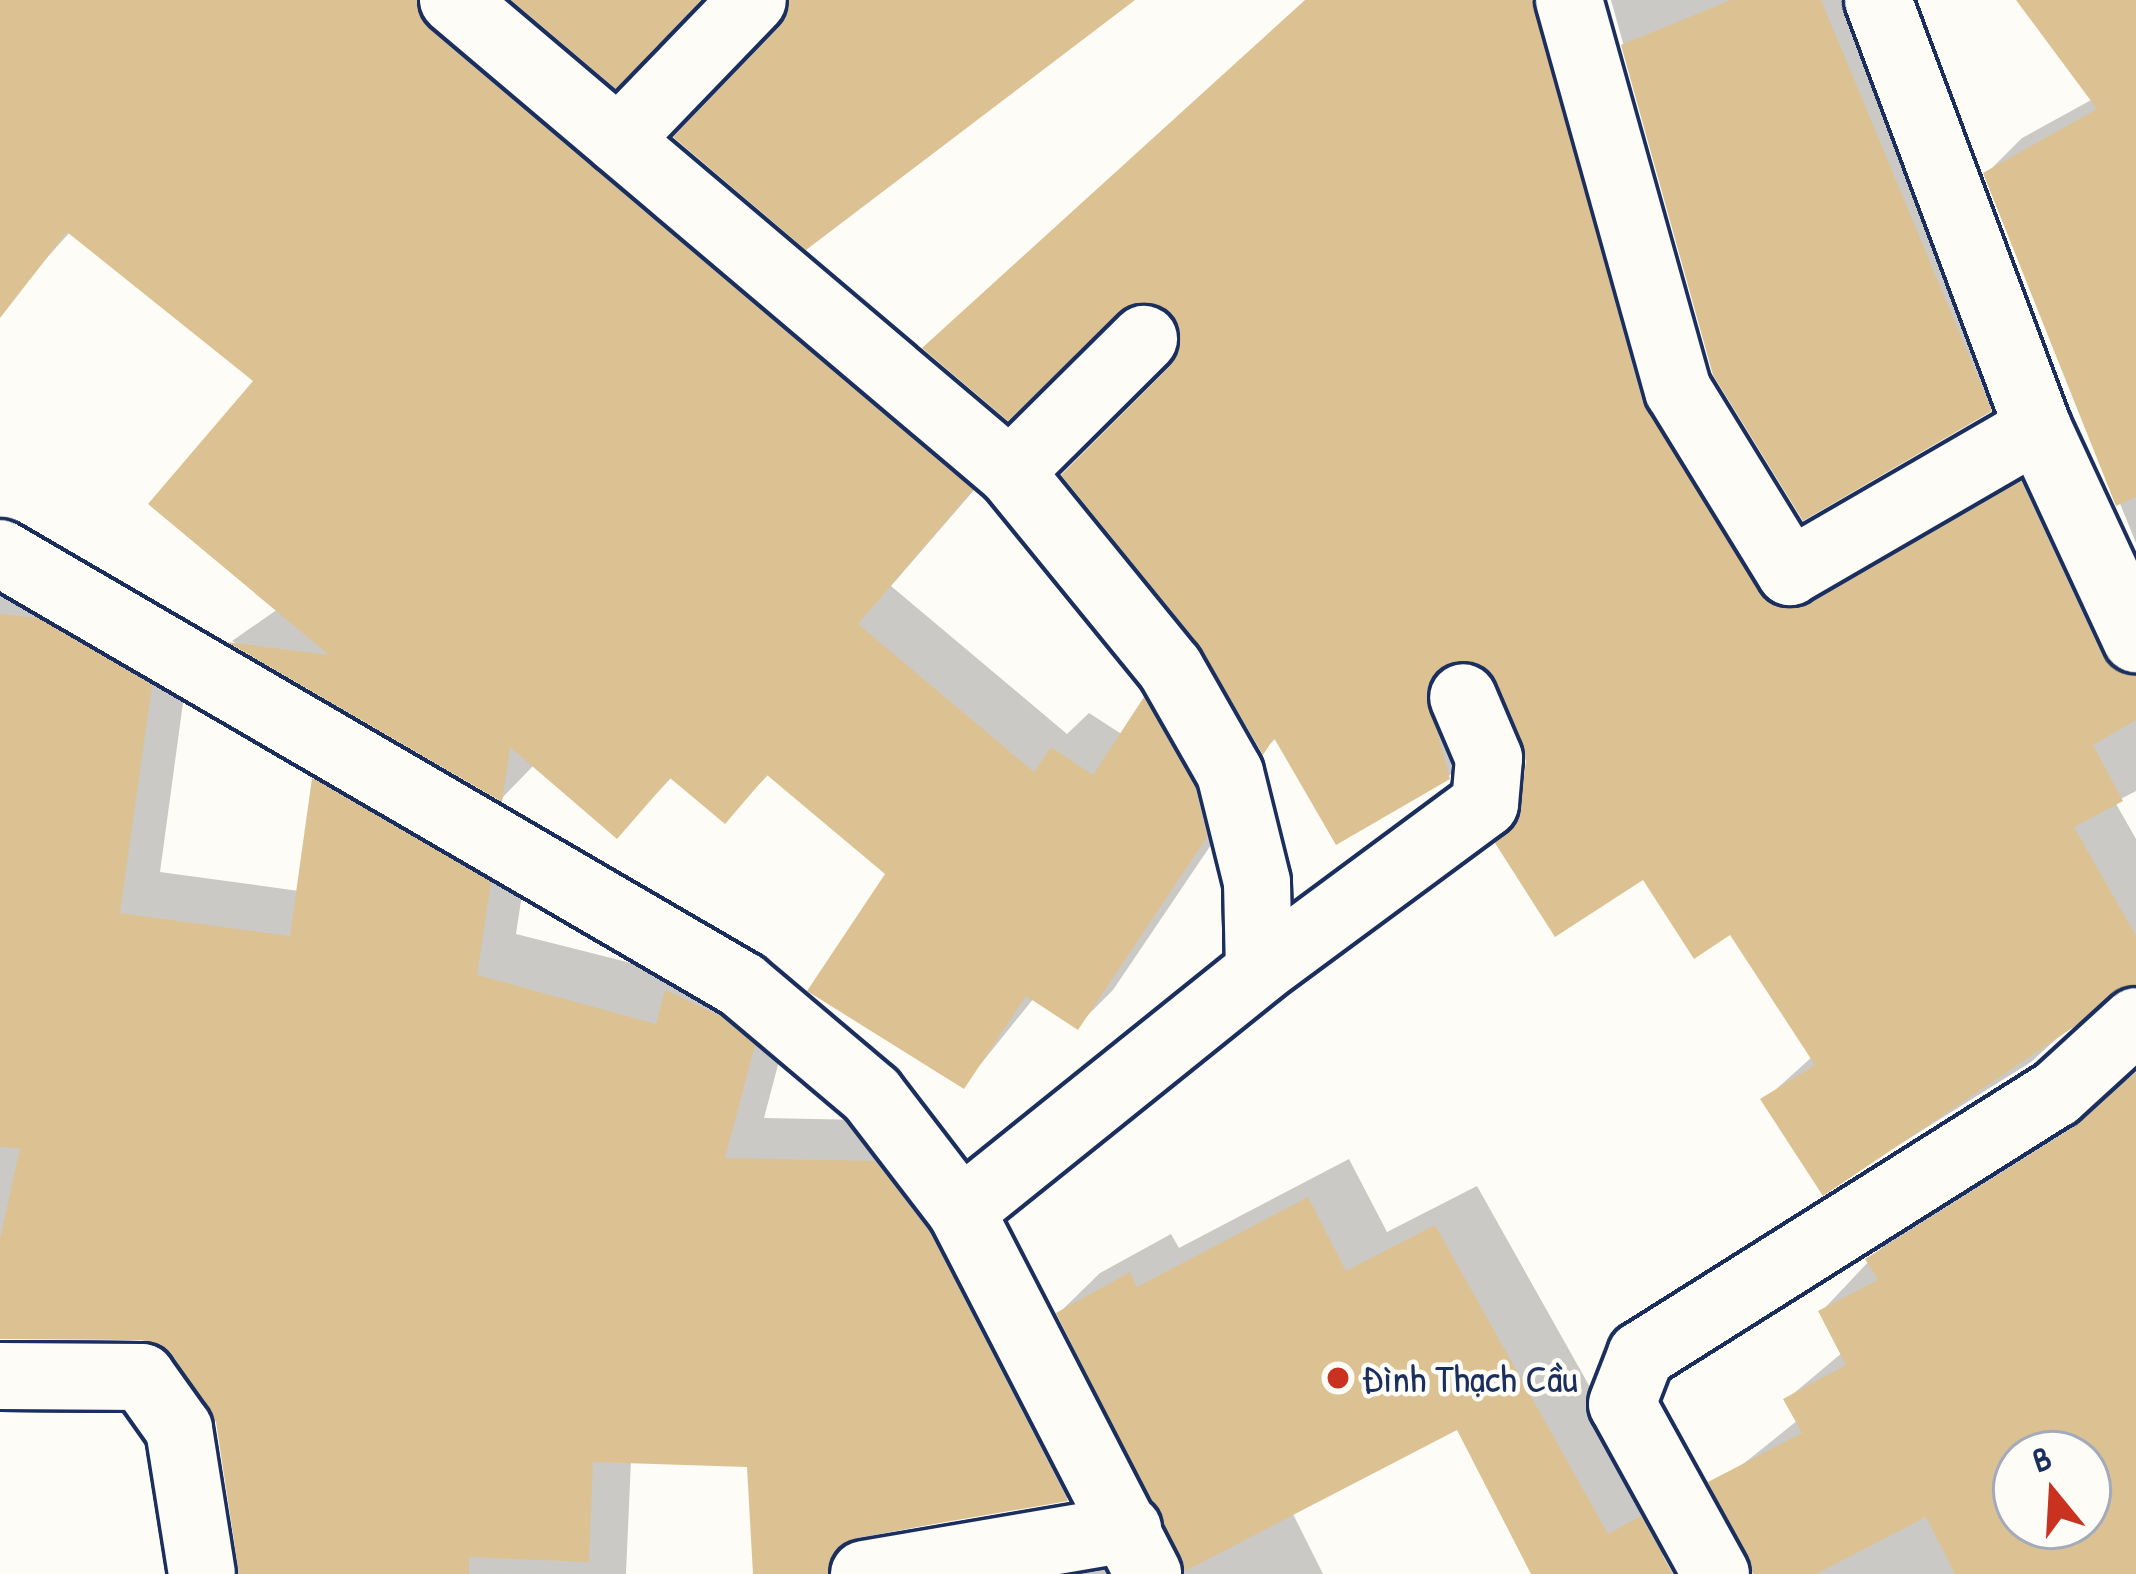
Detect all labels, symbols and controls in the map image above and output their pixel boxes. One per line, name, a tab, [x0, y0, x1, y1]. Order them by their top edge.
place label: Đình Thạch Cầu	[1362, 1355, 1578, 1401]
marker: Đình Thạch Cầu	[1325, 1365, 1351, 1391]
north arrow	[1992, 1430, 2112, 1550]
text: B	[2027, 1435, 2057, 1482]

